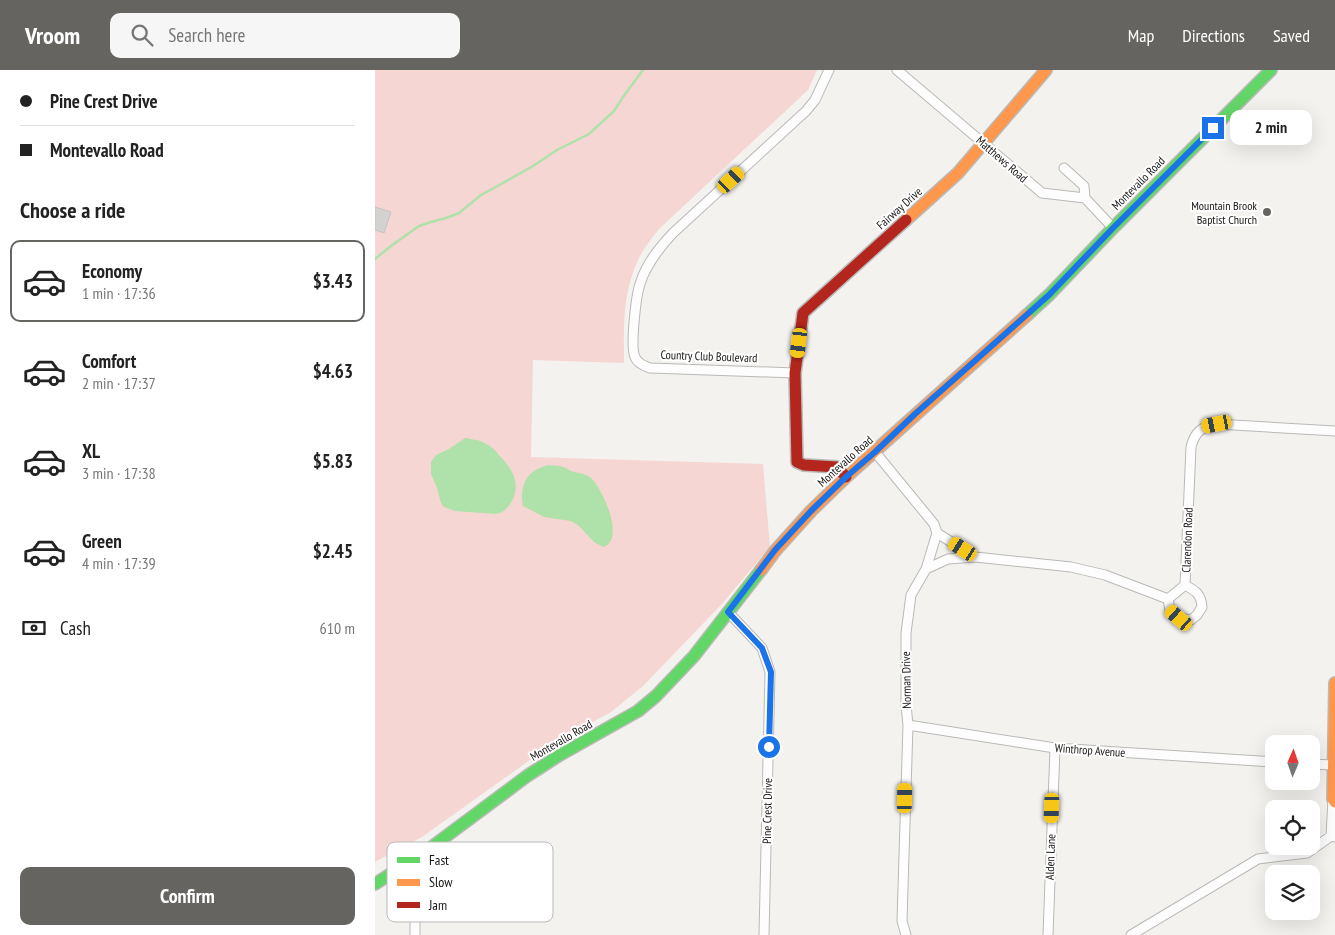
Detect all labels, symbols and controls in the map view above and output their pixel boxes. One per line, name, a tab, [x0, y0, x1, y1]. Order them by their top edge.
search box	[110, 13, 460, 58]
text: Vroom	[25, 20, 80, 51]
icon: search	[128, 21, 156, 49]
text: Search here	[168, 23, 245, 47]
text: Map	[1128, 24, 1154, 47]
text: Directions	[1182, 24, 1245, 47]
text: Saved	[1273, 24, 1310, 47]
text: Pine Crest Drive	[50, 89, 158, 113]
callout: 2 min	[1231, 110, 1313, 146]
route end	[1202, 117, 1224, 139]
text: 2 min	[1255, 117, 1287, 137]
street label: Matthews Road	[973, 133, 1031, 185]
text: Montevallo Road	[50, 138, 164, 162]
street label: Montevallo Road	[1108, 153, 1168, 213]
car	[714, 164, 747, 196]
street label: Fairway Drive	[873, 184, 925, 232]
text: Choose a ride	[20, 196, 125, 224]
place label: Mountain Brook Baptist Church	[1191, 198, 1257, 227]
marker: Mountain Brook Baptist Church	[1261, 206, 1273, 218]
icon: car	[22, 259, 67, 304]
text: Economy	[82, 259, 142, 283]
text: $3.43	[313, 269, 353, 293]
text: 1 min · 17:36	[82, 283, 156, 303]
car	[789, 327, 808, 359]
street label: Country Club Boulevard	[660, 347, 758, 365]
icon: car	[22, 349, 67, 394]
text: Comfort	[82, 349, 136, 373]
text: $4.63	[313, 359, 353, 383]
text: 2 min · 17:37	[82, 373, 156, 393]
car	[1200, 414, 1233, 434]
street label: Montevallo Road	[814, 432, 876, 490]
icon: car	[22, 439, 67, 484]
text: XL	[82, 439, 100, 463]
text: $5.83	[313, 449, 353, 473]
text: 3 min · 17:38	[82, 463, 156, 483]
street label: Clarendon Road	[1178, 507, 1196, 573]
icon: car	[22, 529, 67, 574]
text: Green	[82, 529, 122, 553]
car	[946, 535, 979, 563]
text: $2.45	[313, 539, 353, 563]
text: 4 min · 17:39	[82, 553, 156, 573]
car	[1162, 602, 1195, 634]
icon: cash	[20, 614, 48, 642]
text: Cash	[60, 616, 91, 640]
text: 610 m	[320, 618, 355, 638]
street label: Norman Drive	[898, 651, 914, 709]
street label: Montevallo Road	[527, 716, 595, 764]
north arrow	[1265, 735, 1320, 790]
map controls	[1265, 735, 1320, 920]
route start	[758, 736, 780, 758]
street label: Winthrop Avenue	[1054, 740, 1126, 760]
street label: Pine Crest Drive	[759, 778, 775, 844]
car	[897, 783, 912, 813]
car	[1043, 793, 1060, 823]
button: locate	[1265, 800, 1320, 855]
street label: Alden Lane	[1042, 834, 1058, 880]
legend	[387, 842, 553, 922]
text: Fast	[429, 851, 449, 869]
button: layers	[1265, 865, 1320, 920]
button: Confirm	[20, 867, 355, 925]
text: Slow	[429, 873, 453, 891]
text: Jam	[428, 896, 447, 914]

